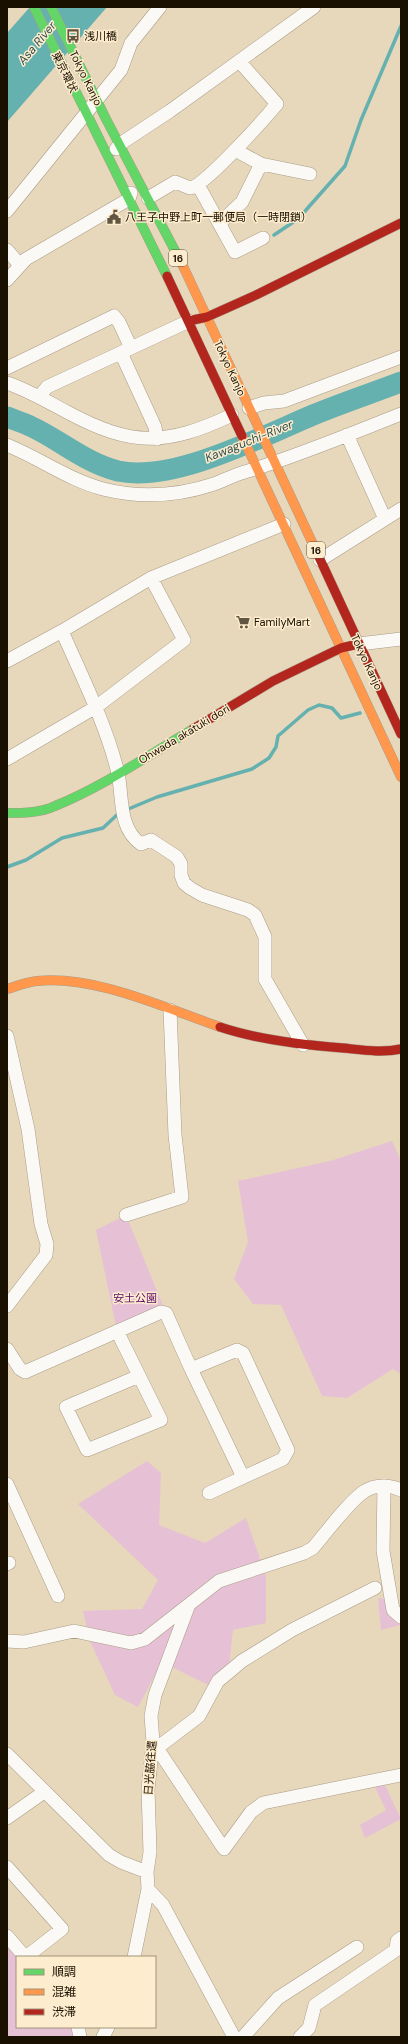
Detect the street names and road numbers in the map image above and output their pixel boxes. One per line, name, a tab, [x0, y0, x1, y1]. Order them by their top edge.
street label: Tokyo Kanjo	[67, 48, 105, 108]
street label: 東京環状	[49, 49, 81, 96]
road number: 16	[169, 250, 187, 266]
street label: Tokyo Kanjo	[211, 338, 249, 398]
road number: 16	[307, 542, 325, 558]
street label: Tokyo Kanjo	[348, 632, 386, 692]
street label: Ohwada akatuki dori	[136, 701, 232, 767]
street label: 日光脇往還	[141, 1740, 159, 1796]

